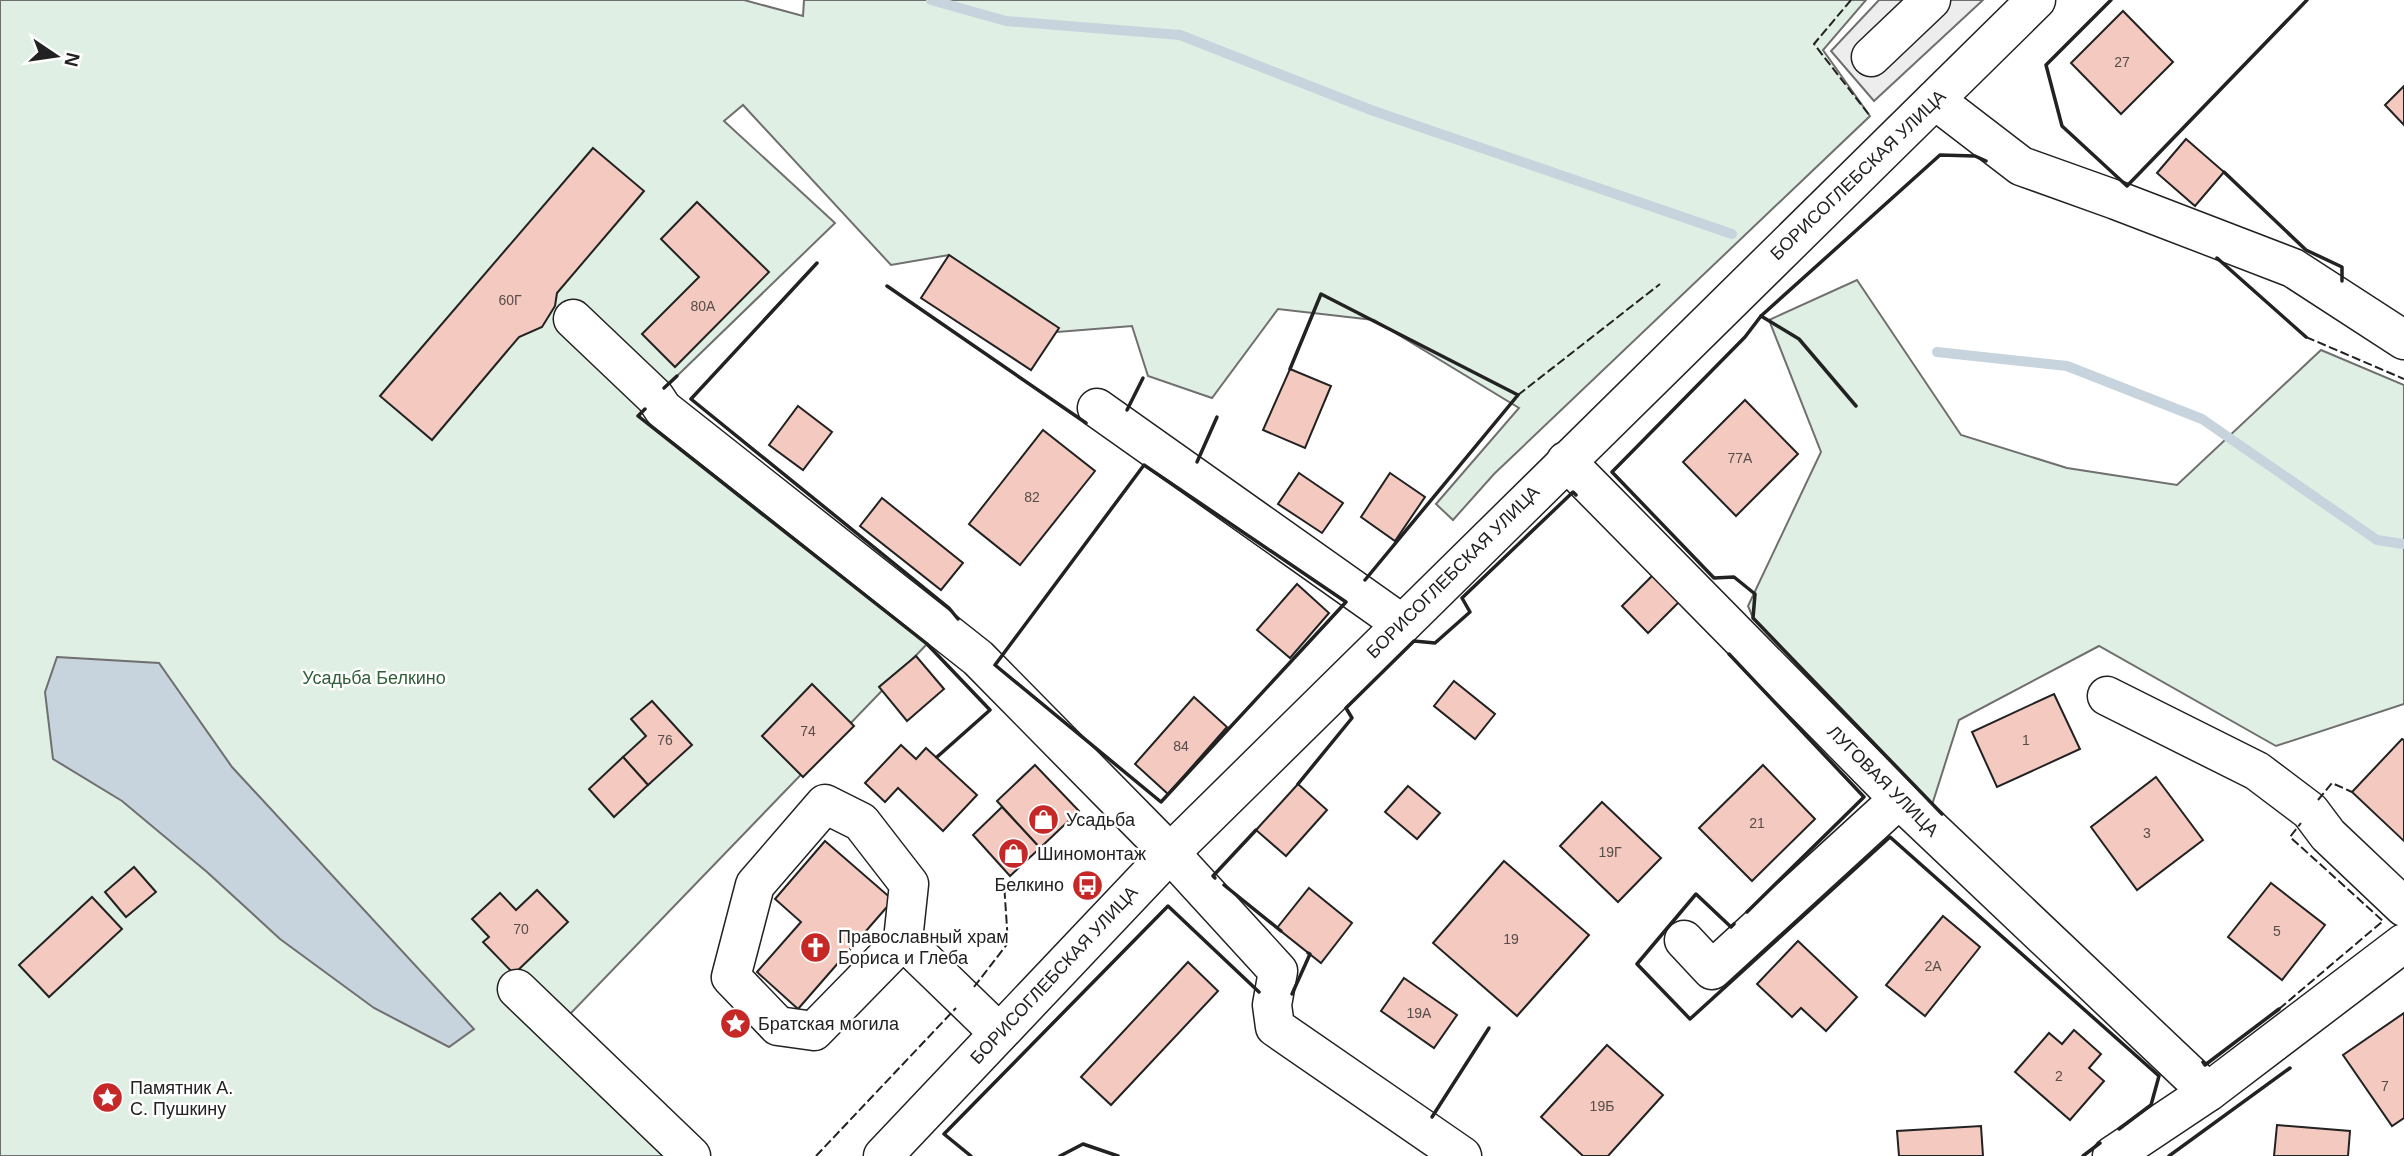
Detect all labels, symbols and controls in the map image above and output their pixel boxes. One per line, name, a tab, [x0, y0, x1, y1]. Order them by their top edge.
north arrow	[21, 21, 91, 91]
text: N	[60, 51, 84, 69]
house number: 27	[2114, 54, 2130, 70]
street label: БОРИСОГЛЕБСКАЯ УЛИЦА	[1766, 86, 1950, 264]
house number: 60Г	[498, 292, 522, 308]
house number: 80А	[691, 298, 716, 314]
house number: 77А	[1728, 450, 1753, 466]
street label: БОРИСОГЛЕБСКАЯ УЛИЦА	[1363, 482, 1543, 662]
house number: 82	[1024, 489, 1040, 505]
park label: Усадьба Белкино	[302, 668, 446, 688]
street label: ЛУГОВАЯ УЛИЦА	[1823, 721, 1943, 841]
house number: 74	[800, 723, 816, 739]
house number: 76	[657, 732, 673, 748]
house number: 1	[2022, 732, 2030, 748]
house number: 84	[1173, 738, 1189, 754]
shop icon: Усадьба	[1026, 803, 1060, 837]
place label: Усадьба	[1066, 810, 1136, 830]
house number: 21	[1749, 815, 1765, 831]
house number: 3	[2143, 825, 2151, 841]
shop icon: Шиномонтаж	[997, 837, 1031, 871]
place label: Шиномонтаж	[1037, 844, 1146, 864]
house number: 19Г	[1598, 844, 1622, 860]
bus stop icon: Белкино	[1070, 868, 1104, 902]
place label: Белкино	[994, 875, 1064, 895]
street label: БОРИСОГЛЕБСКАЯ УЛИЦА	[966, 882, 1142, 1068]
house number: 70	[513, 921, 529, 937]
house number: 5	[2273, 923, 2281, 939]
place label: Православный храм Бориса и Глеба	[838, 927, 1009, 968]
church icon: Православный храм Бориса и Глеба	[798, 930, 832, 964]
house number: 19	[1503, 931, 1519, 947]
house number: 2А	[1924, 958, 1942, 974]
house number: 19А	[1407, 1005, 1432, 1021]
place icon: Братская могила	[718, 1007, 752, 1041]
place label: Братская могила	[758, 1014, 900, 1034]
house number: 2	[2055, 1068, 2063, 1084]
place label: Памятник А. С. Пушкину	[130, 1078, 233, 1119]
house number: 7	[2381, 1078, 2389, 1094]
place icon: Памятник А. С. Пушкину	[90, 1081, 124, 1115]
house number: 19Б	[1590, 1098, 1614, 1114]

